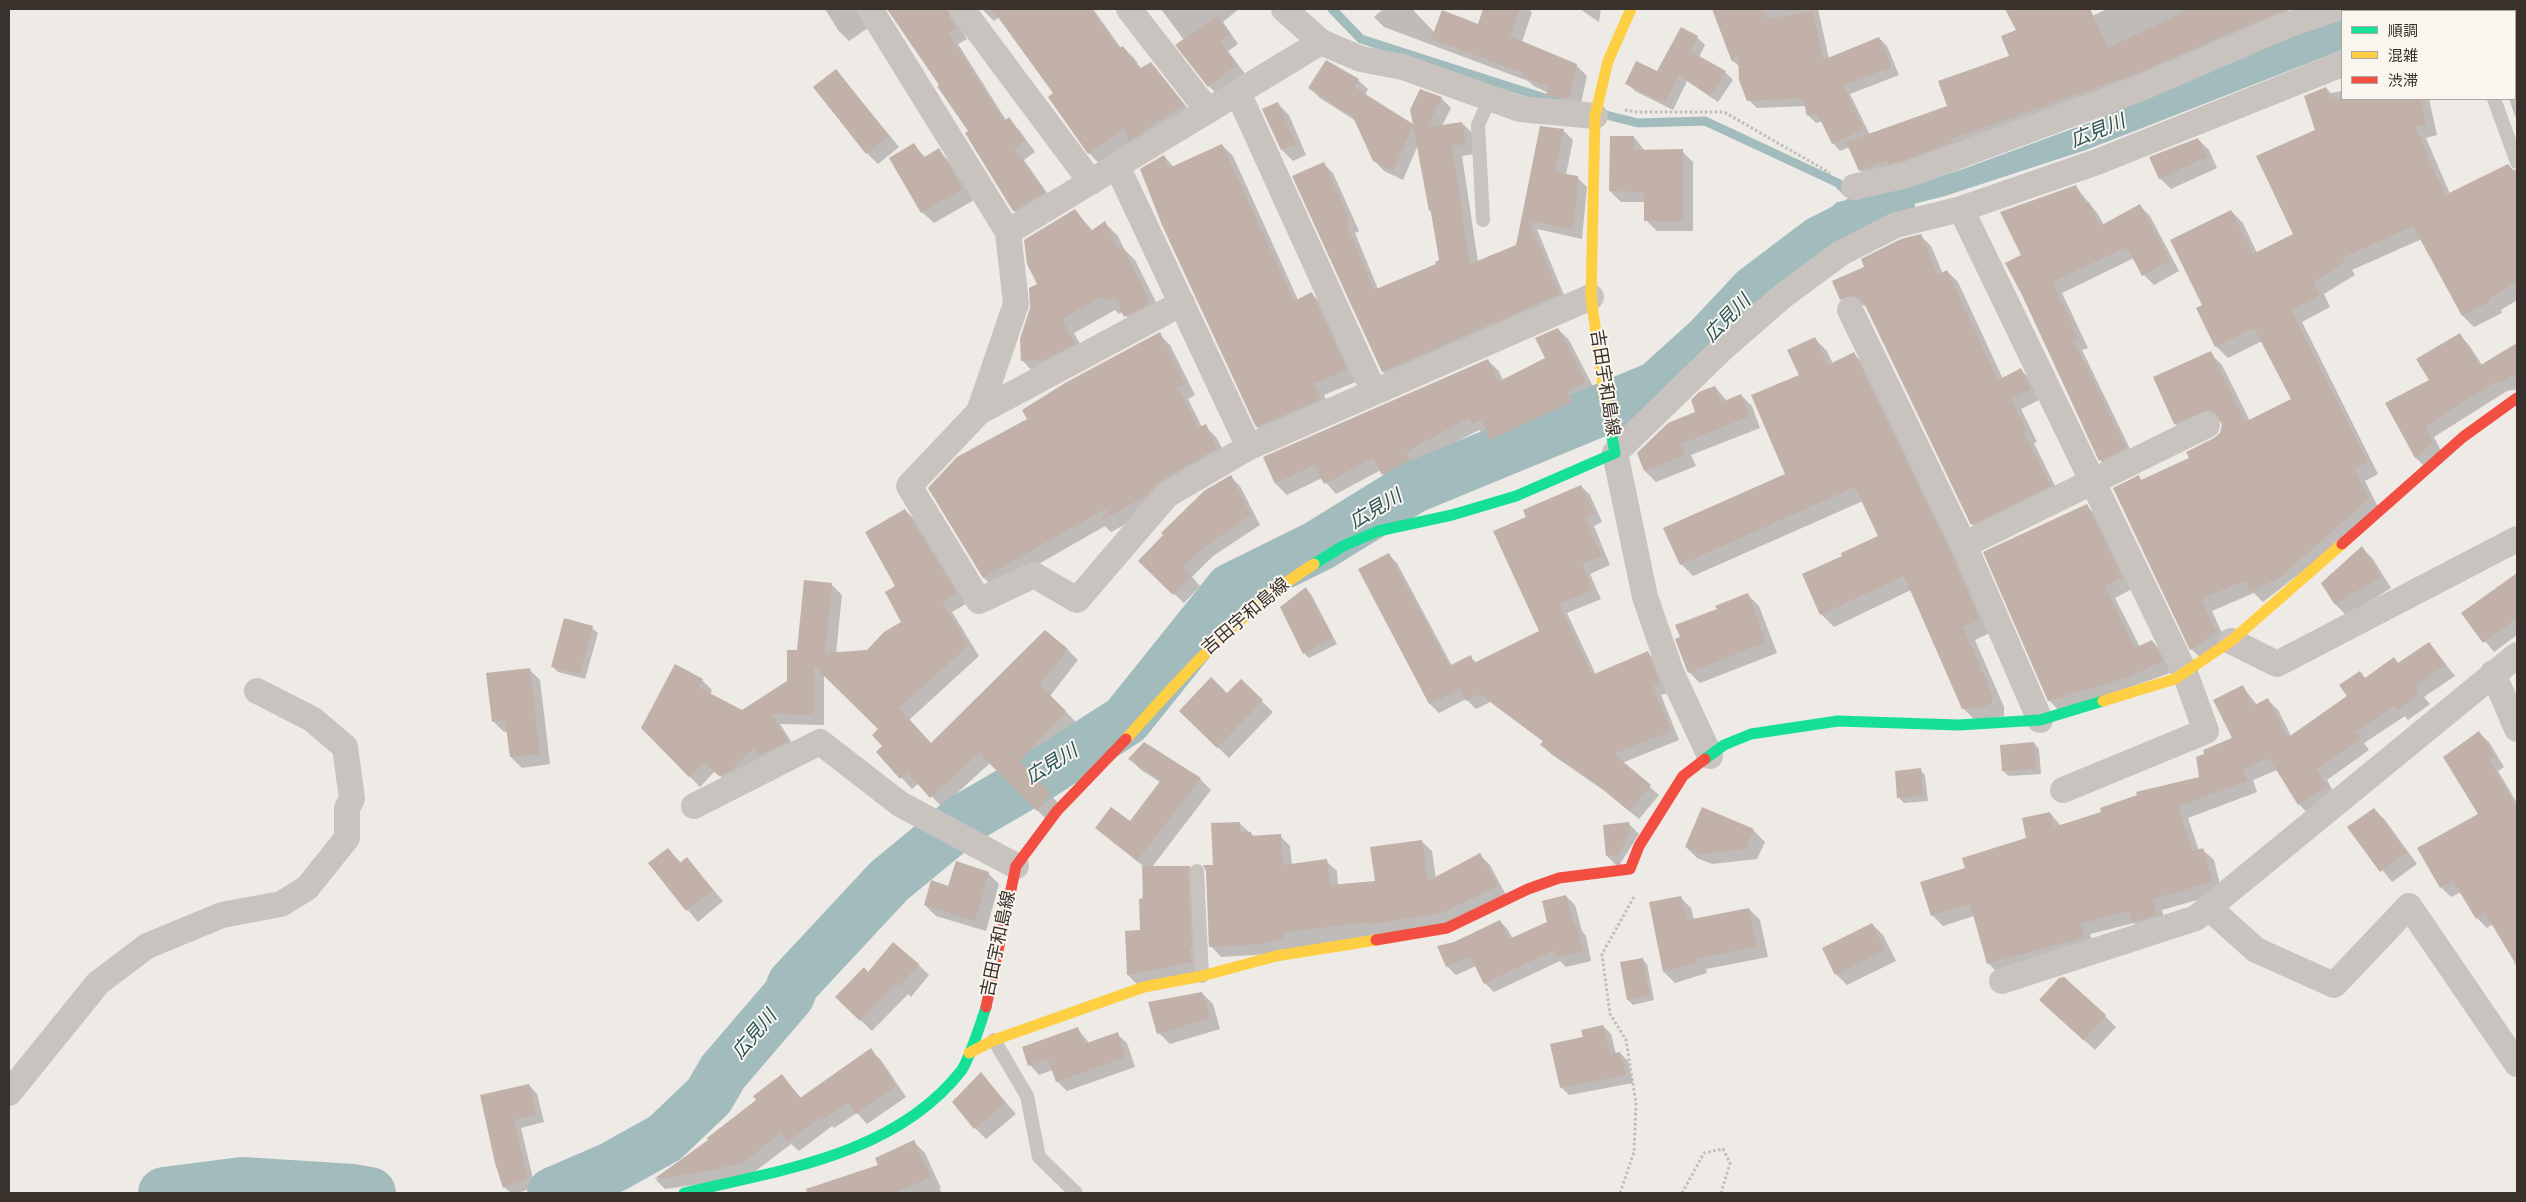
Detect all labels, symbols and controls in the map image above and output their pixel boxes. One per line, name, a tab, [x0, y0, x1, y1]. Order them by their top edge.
legend	[2341, 10, 2516, 100]
text: 順調	[2388, 22, 2418, 40]
text: 混雑	[2388, 47, 2418, 65]
text: 渋滞	[2388, 72, 2418, 90]
water label: 広見川	[2067, 111, 2129, 153]
water label: 広見川	[1700, 291, 1756, 347]
street label: 吉田宇和島線	[1585, 328, 1623, 438]
water label: 広見川	[1346, 486, 1406, 534]
street label: 吉田宇和島線	[1198, 574, 1294, 660]
water label: 広見川	[1022, 740, 1082, 790]
street label: 吉田宇和島線	[977, 889, 1021, 999]
water label: 広見川	[728, 1006, 782, 1064]

